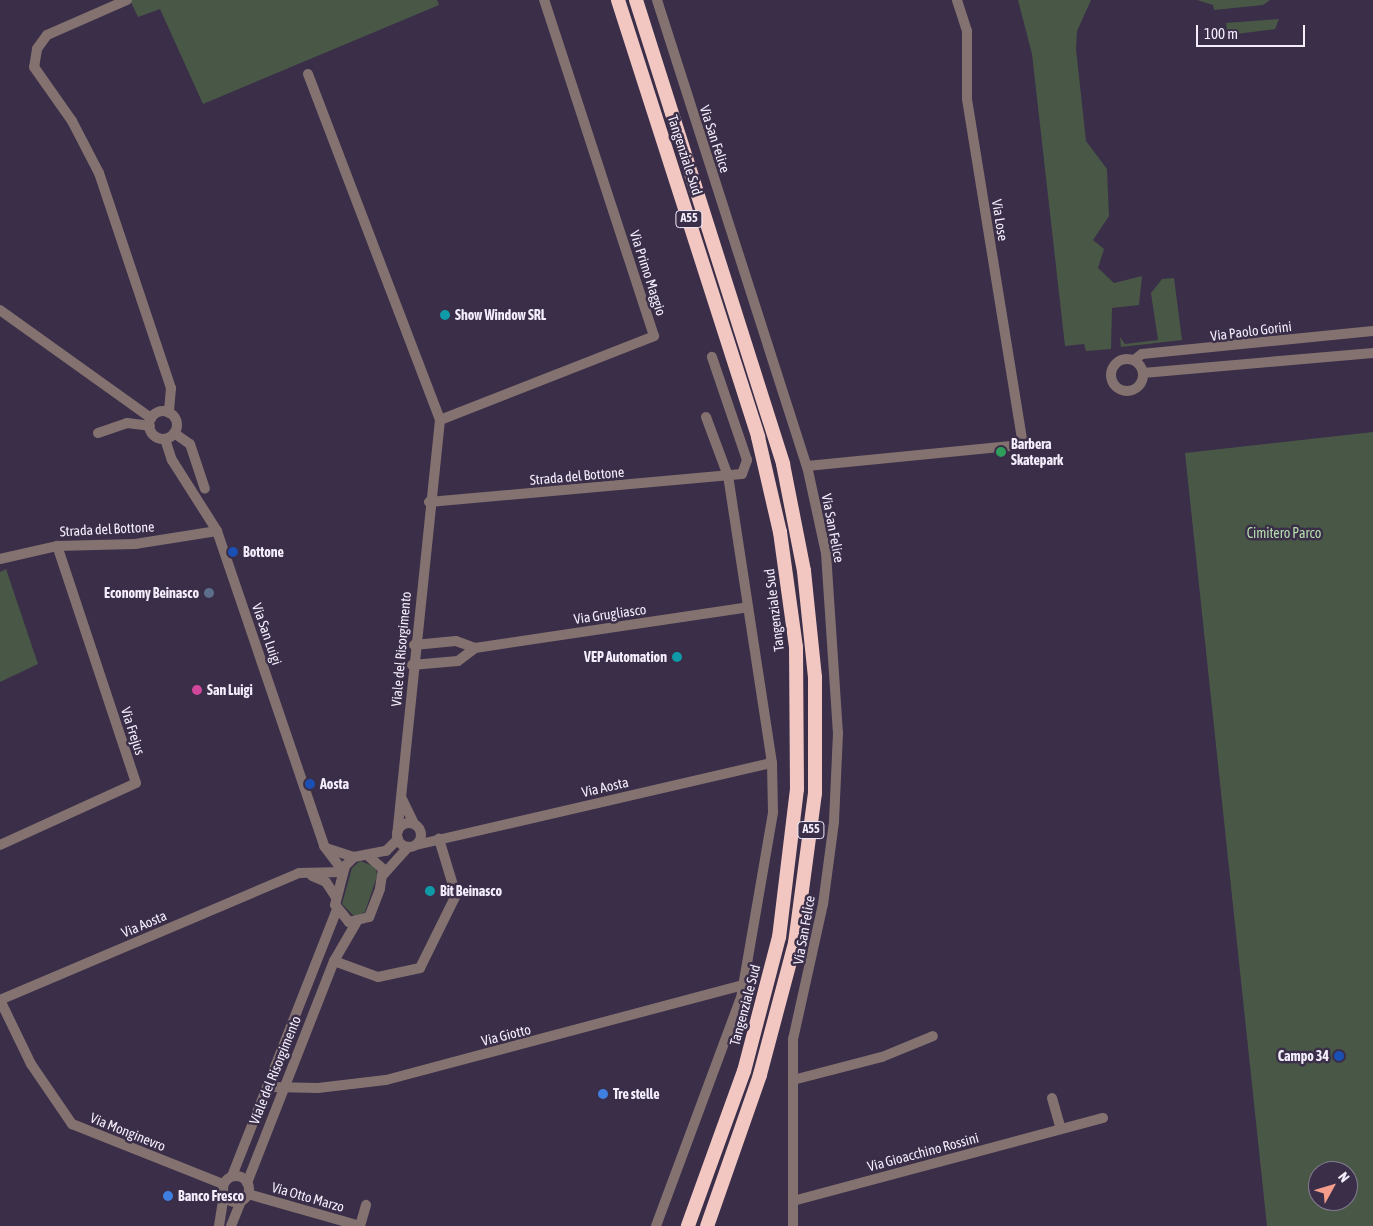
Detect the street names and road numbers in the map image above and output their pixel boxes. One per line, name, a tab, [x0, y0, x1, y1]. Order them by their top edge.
street label: Via San Felice	[696, 103, 734, 175]
street label: Tangenziale Sud	[664, 113, 706, 197]
street label: Via Lose	[988, 198, 1012, 242]
road number: A55	[675, 210, 703, 228]
street label: Via Primo Maggio	[626, 228, 670, 318]
street label: Via Paolo Gorini	[1209, 318, 1293, 344]
street label: Strada del Bottone	[529, 463, 625, 489]
street label: Via San Felice	[818, 492, 848, 564]
street label: Strada del Bottone	[59, 518, 155, 540]
street label: Tangenziale Sud	[761, 568, 787, 652]
street label: Viale del Risorgimento	[388, 591, 414, 707]
street label: Via San Luigi	[249, 601, 285, 667]
street label: Via Grugliasco	[573, 601, 647, 627]
street label: Via Frejus	[117, 705, 149, 757]
street label: Via Aosta	[580, 773, 630, 801]
road number: A55	[797, 820, 825, 840]
street label: Via San Felice	[790, 894, 818, 966]
street label: Via Aosta	[119, 907, 169, 941]
street label: Tangenziale Sud	[726, 963, 764, 1047]
street label: Viale del Risorgimento	[246, 1013, 304, 1127]
street label: Via Giotto	[480, 1021, 532, 1049]
street label: Via Monginevro	[88, 1109, 168, 1155]
street label: Via Gioacchino Rossini	[865, 1129, 981, 1175]
street label: Via Otto Marzo	[270, 1179, 346, 1215]

